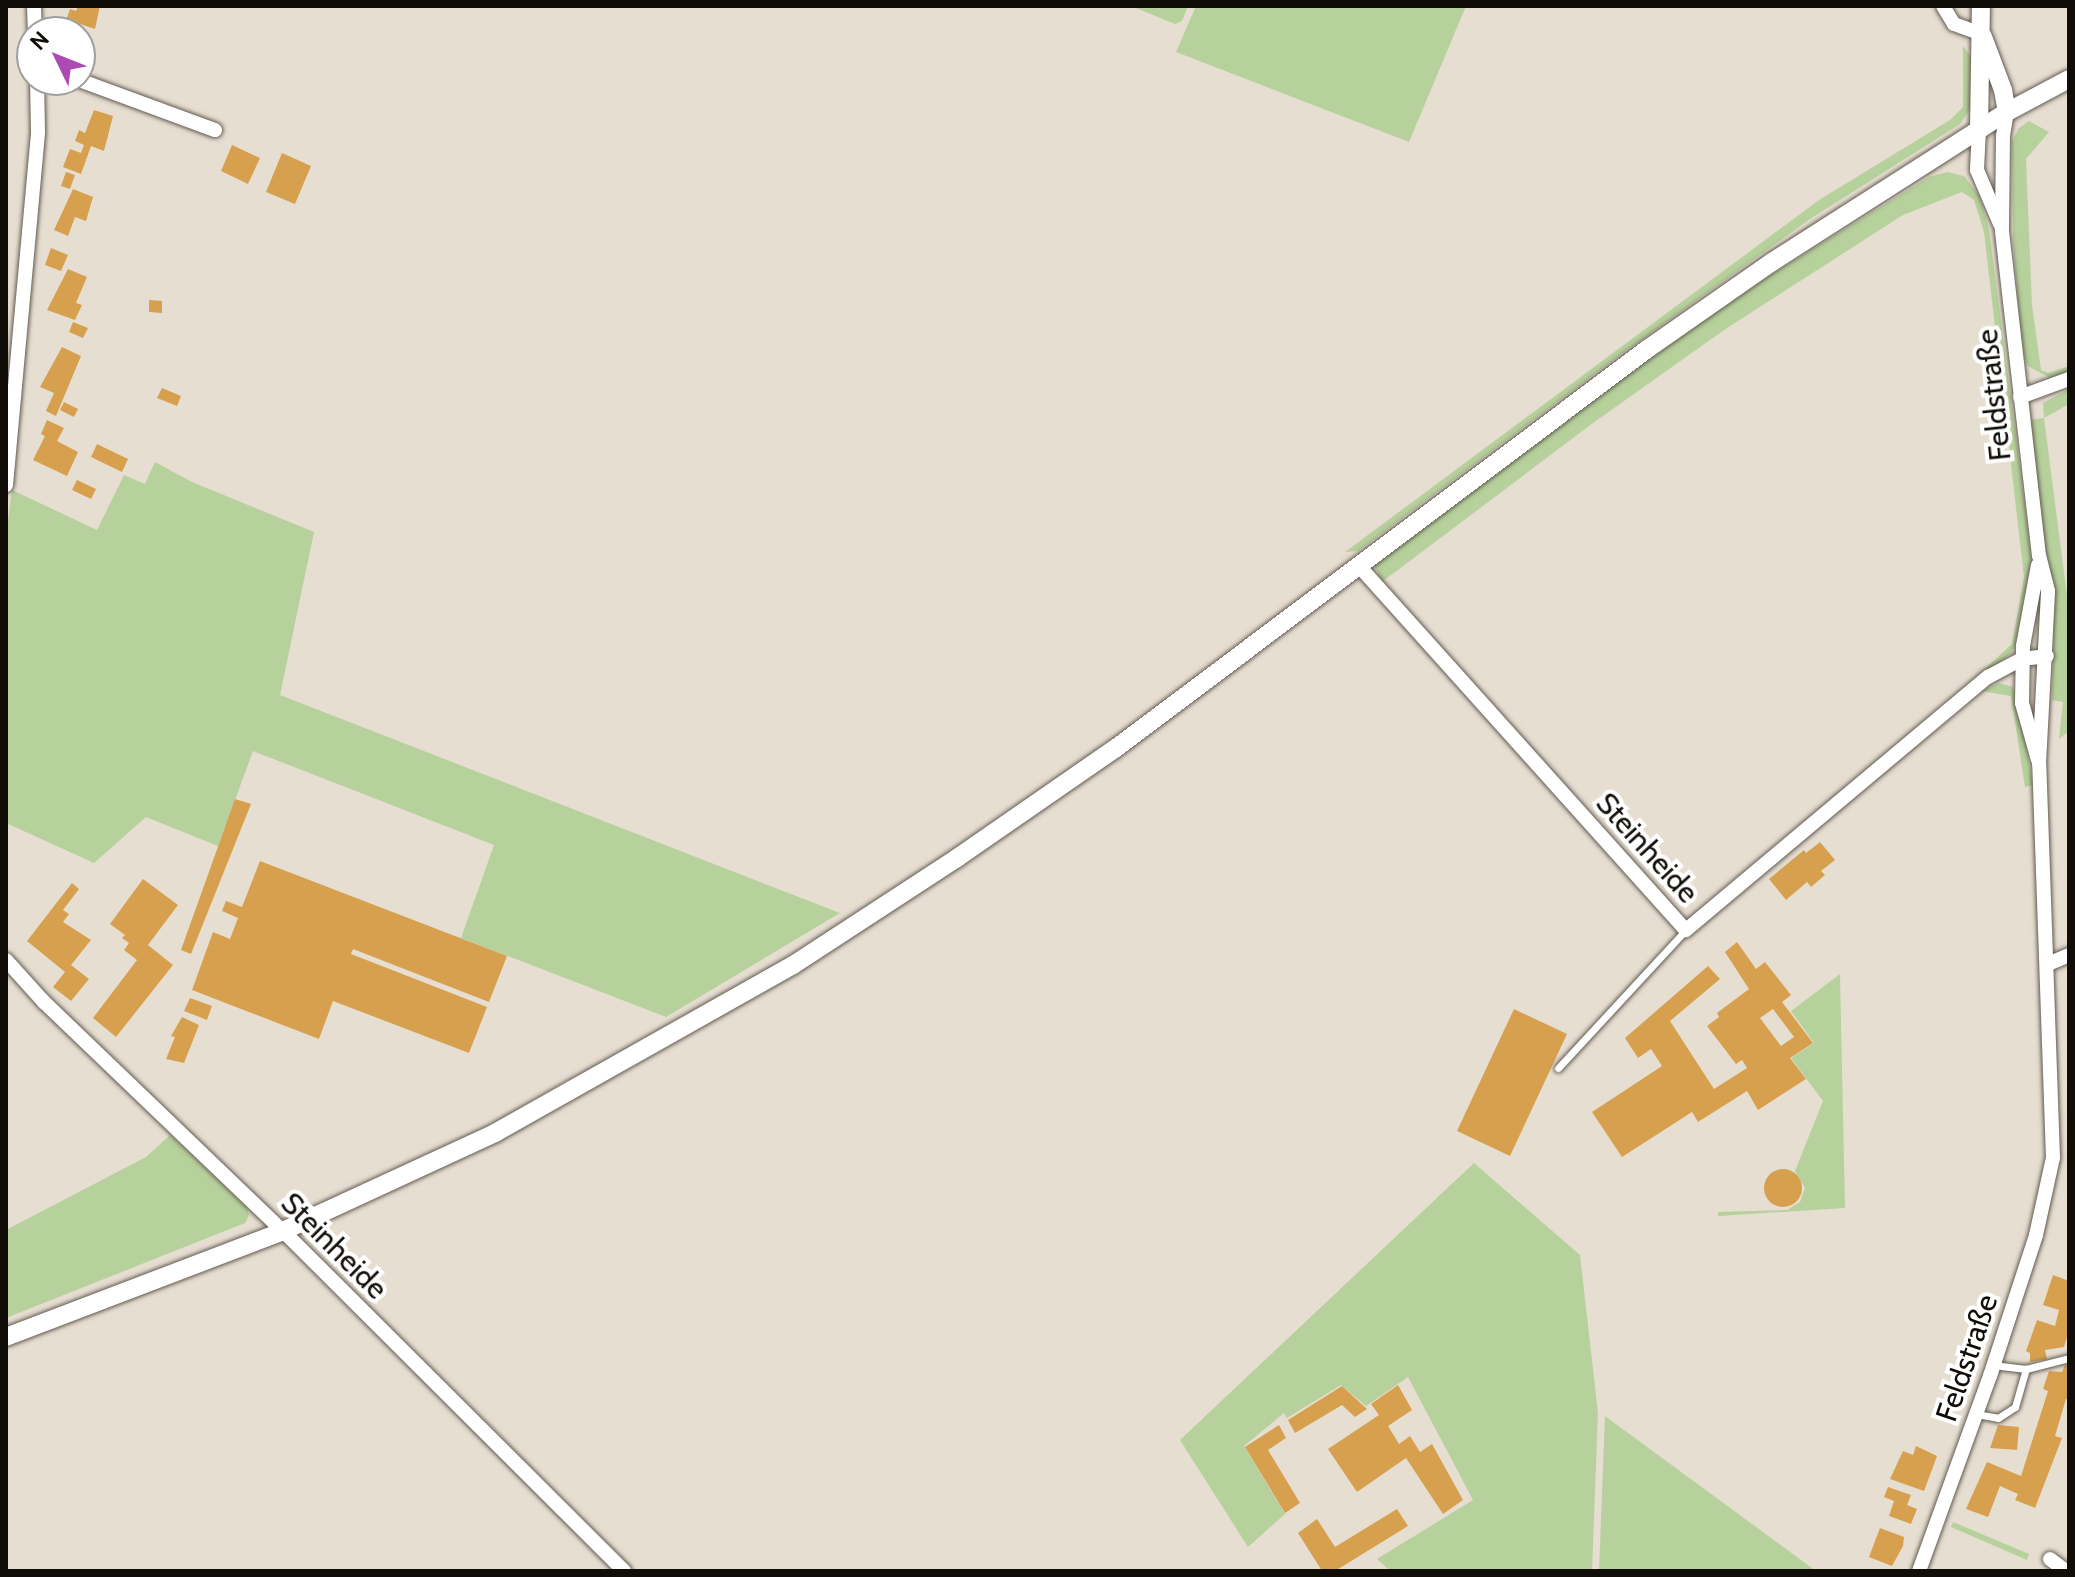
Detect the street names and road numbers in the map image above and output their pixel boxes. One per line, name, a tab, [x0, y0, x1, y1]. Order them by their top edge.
street label: Feldstraße	[1969, 327, 2019, 463]
street label: Steinheide	[1588, 786, 1706, 910]
street label: Steinheide	[273, 1185, 395, 1307]
street label: Feldstraße	[1928, 1290, 2006, 1426]

